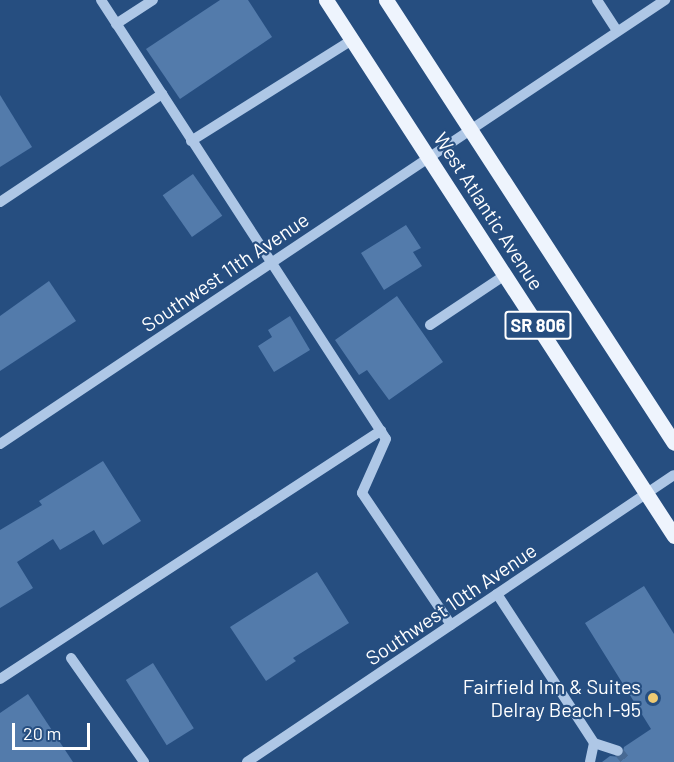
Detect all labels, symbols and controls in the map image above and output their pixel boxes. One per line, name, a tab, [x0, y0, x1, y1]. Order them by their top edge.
street label: West Atlantic Avenue	[429, 128, 549, 294]
street label: Southwest 11th Avenue	[137, 207, 313, 337]
road number: SR 806	[504, 310, 572, 340]
street label: Southwest 10th Avenue	[361, 538, 541, 670]
place label: Fairfield Inn & Suites Delray Beach I-95	[463, 674, 641, 721]
marker: Fairfield Inn & Suites Delray Beach I-95	[646, 691, 660, 705]
scale bar	[15, 711, 93, 749]
text: 20 m	[23, 722, 61, 744]

